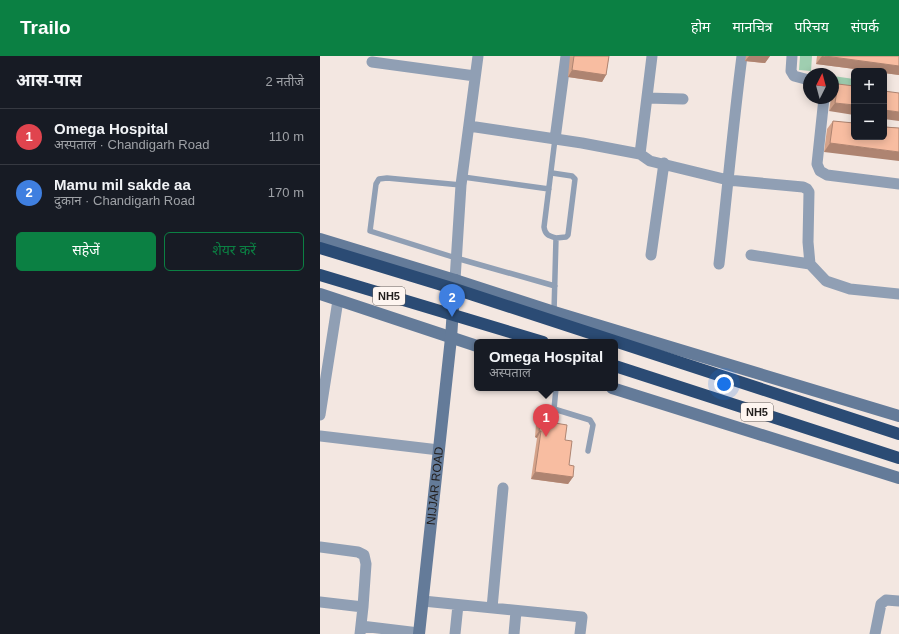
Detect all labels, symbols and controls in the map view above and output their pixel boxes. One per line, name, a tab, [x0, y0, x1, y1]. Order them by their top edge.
text: Trailo	[20, 17, 71, 38]
text: होम	[691, 19, 710, 35]
text: मानचित्र	[732, 19, 773, 35]
text: परिचय	[795, 19, 829, 35]
text: संपर्क	[851, 19, 879, 35]
north arrow	[803, 68, 839, 104]
map controls	[851, 68, 887, 140]
button: +	[851, 68, 887, 104]
text: आस-पास	[16, 71, 82, 90]
text: 2 नतीजे	[266, 74, 304, 89]
button: −	[851, 104, 887, 140]
text: Omega Hospital	[54, 120, 168, 137]
text: 1	[25, 129, 33, 144]
text: 110 m	[269, 129, 304, 144]
text: अस्पताल · Chandigarh Road	[54, 137, 209, 152]
text: Mamu mil sakde aa	[54, 176, 191, 193]
text: 2	[25, 185, 33, 200]
text: 170 m	[268, 185, 304, 200]
text: दुकान · Chandigarh Road	[54, 193, 195, 208]
button: सहेजें	[16, 232, 156, 271]
button: शेयर करें	[164, 232, 304, 271]
pin: 2	[439, 284, 465, 317]
road number: NH5	[373, 287, 405, 305]
popup	[474, 339, 618, 391]
text: Omega Hospital	[489, 348, 603, 365]
text: अस्पताल	[489, 365, 531, 380]
your location	[714, 374, 734, 394]
road number: NH5	[741, 403, 773, 421]
pin: 1	[533, 404, 559, 437]
street label: NIJJAR ROAD	[424, 446, 446, 526]

